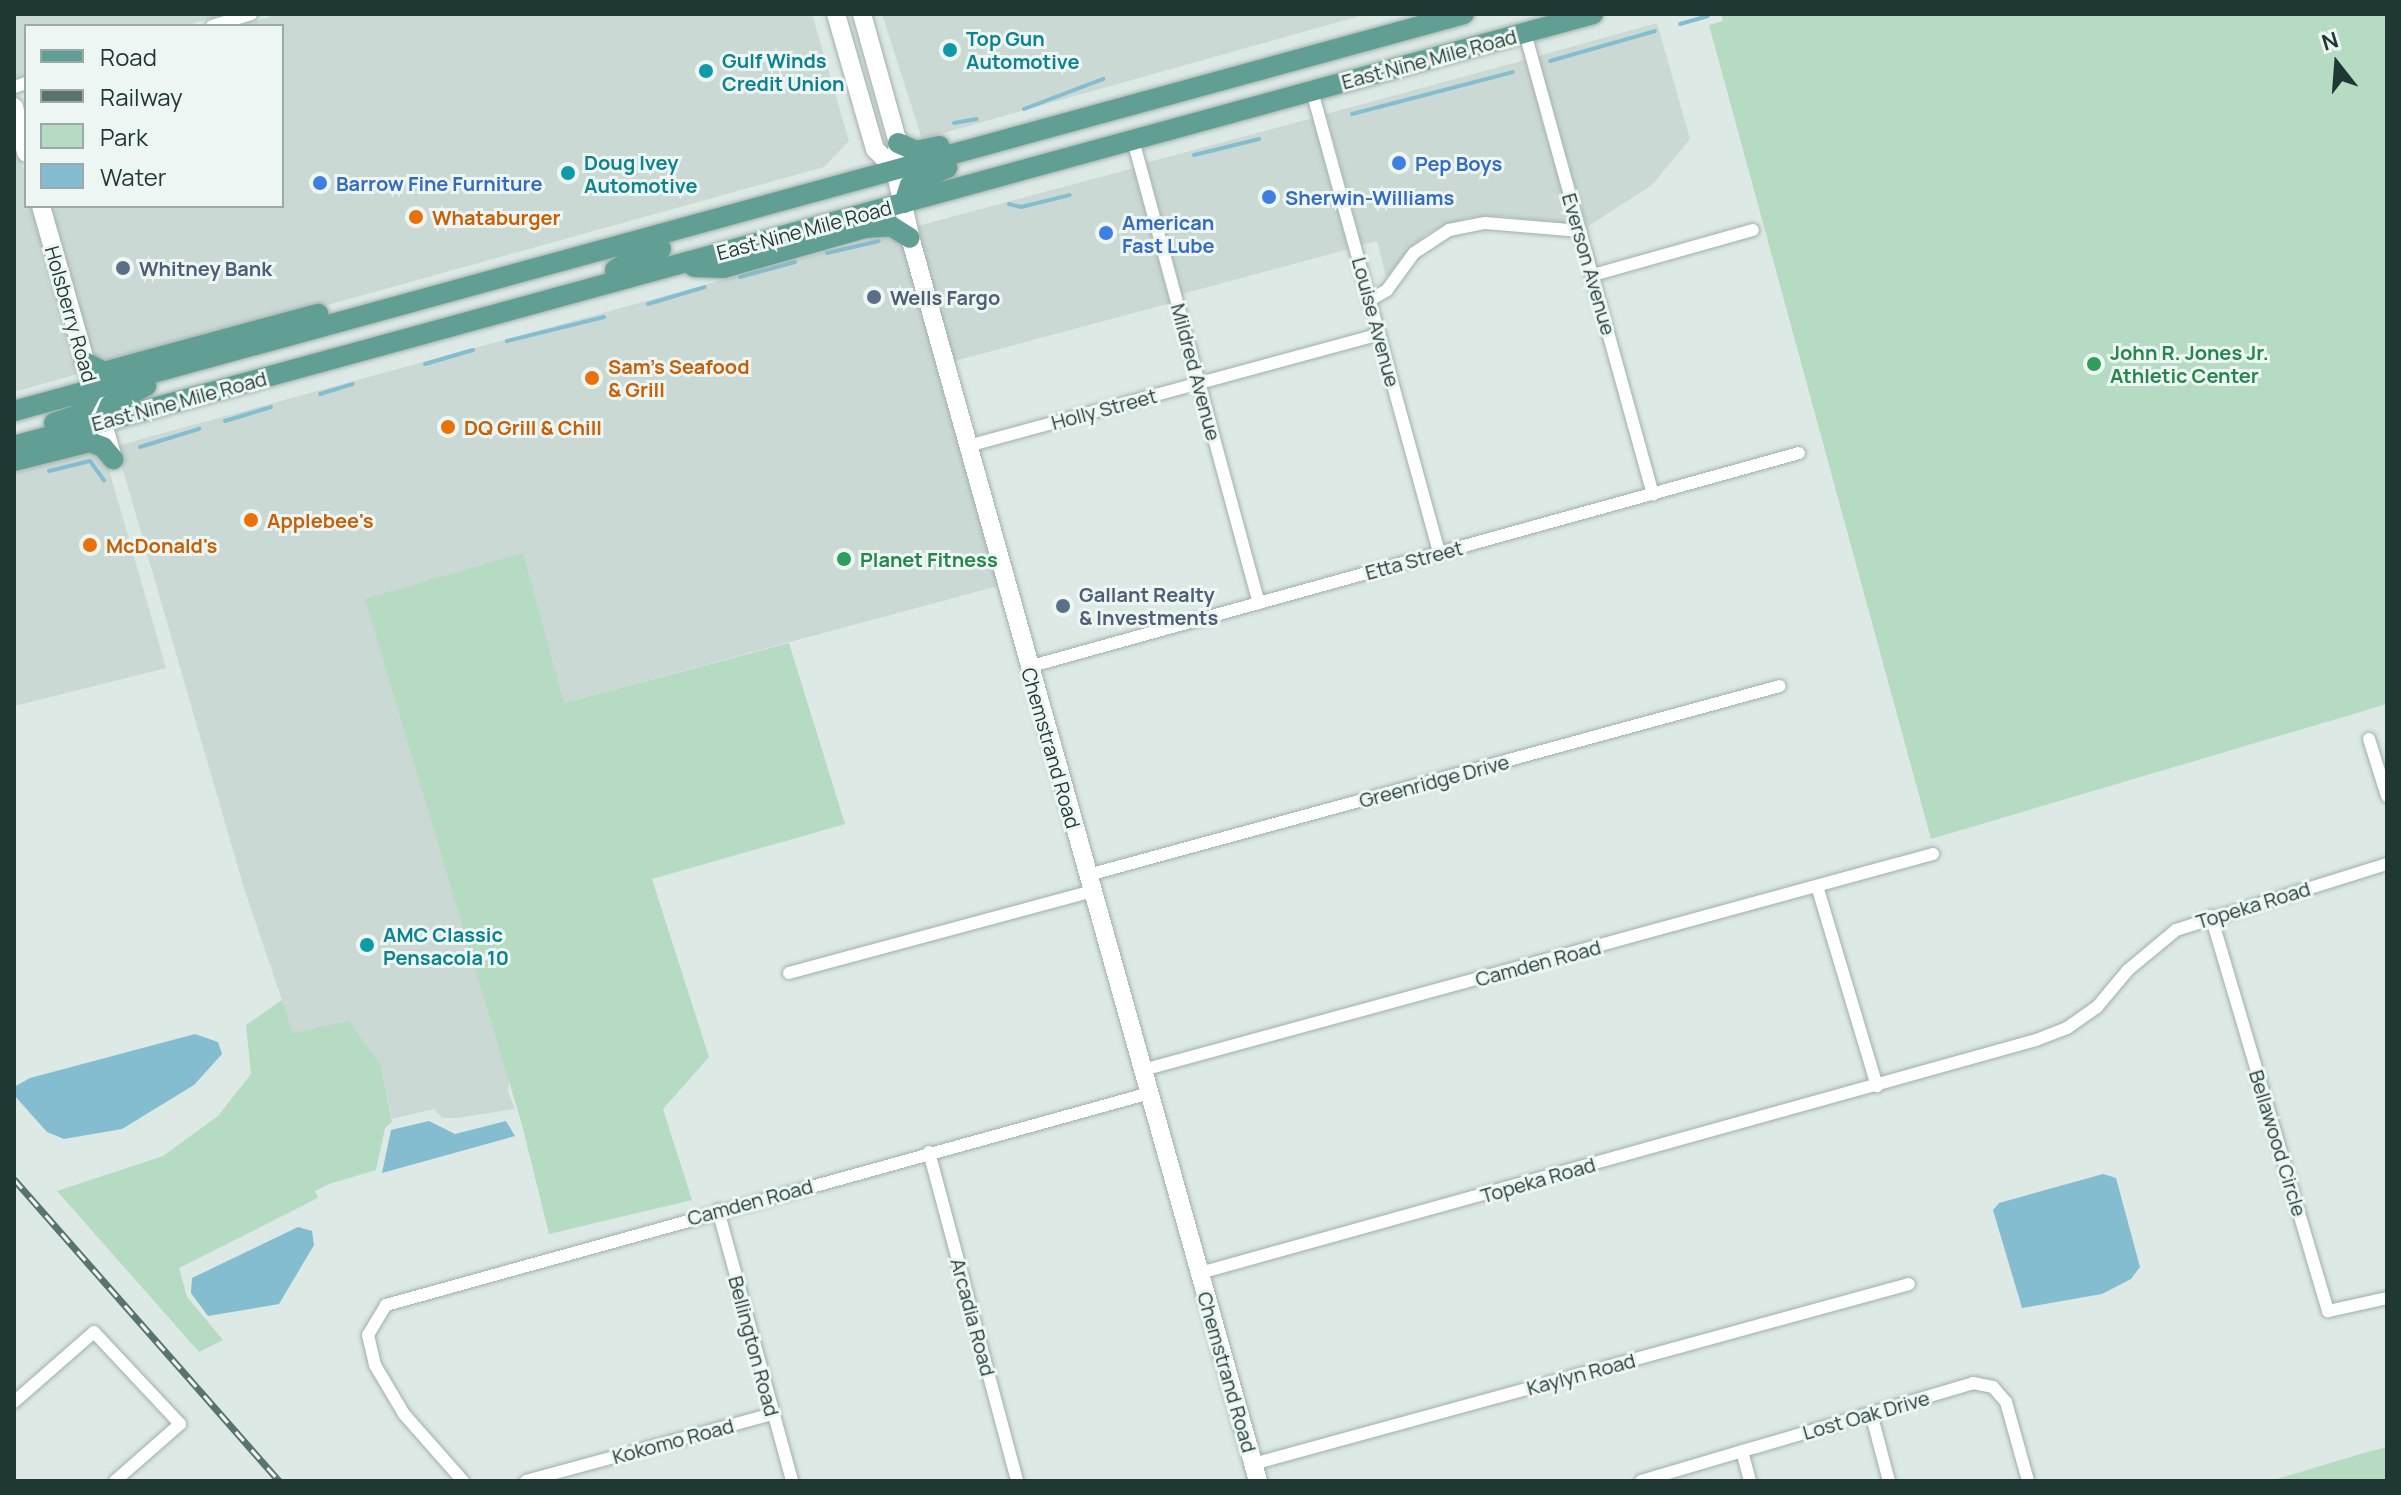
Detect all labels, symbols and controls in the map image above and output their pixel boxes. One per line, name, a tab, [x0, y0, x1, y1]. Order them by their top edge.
legend	[24, 24, 284, 208]
street label: East Nine Mile Road	[1339, 24, 1519, 94]
north arrow	[2297, 24, 2377, 104]
text: N	[2318, 24, 2342, 58]
place label: Top Gun Automotive	[966, 26, 1080, 73]
text: Road	[100, 40, 157, 73]
marker: Top Gun Automotive	[941, 41, 959, 59]
place label: Gulf Winds Credit Union	[722, 48, 845, 95]
marker: Gulf Winds Credit Union	[697, 62, 715, 80]
text: Railway	[100, 80, 183, 113]
text: Park	[100, 120, 148, 153]
place label: Doug Ivey Automotive	[584, 150, 698, 197]
place label: Pep Boys	[1415, 151, 1502, 175]
marker: Pep Boys	[1390, 154, 1408, 172]
text: Water	[100, 160, 167, 193]
marker: Doug Ivey Automotive	[559, 164, 577, 182]
place label: Barrow Fine Furniture	[336, 171, 542, 195]
marker: Barrow Fine Furniture	[311, 174, 329, 192]
place label: Sherwin-Williams	[1285, 185, 1454, 209]
marker: Sherwin-Williams	[1260, 188, 1278, 206]
street label: Everson Avenue	[1557, 190, 1621, 338]
street label: East Nine Mile Road	[714, 195, 894, 265]
place label: Whataburger	[432, 205, 560, 229]
marker: Whataburger	[407, 208, 425, 226]
place label: American Fast Lube	[1122, 210, 1215, 257]
marker: American Fast Lube	[1097, 224, 1115, 242]
street label: Holsberry Road	[40, 243, 102, 385]
street label: Louise Avenue	[1347, 255, 1405, 389]
place label: Whitney Bank	[139, 256, 272, 280]
marker: Whitney Bank	[114, 259, 132, 277]
place label: Wells Fargo	[890, 285, 1000, 309]
marker: Wells Fargo	[865, 288, 883, 306]
street label: Mildred Avenue	[1166, 301, 1226, 443]
place label: John R. Jones Jr. Athletic Center	[2110, 340, 2269, 387]
place label: Sam's Seafood & Grill	[608, 354, 749, 401]
marker: John R. Jones Jr. Athletic Center	[2085, 355, 2103, 373]
street label: East Nine Mile Road	[89, 366, 269, 436]
marker: Sam's Seafood & Grill	[583, 369, 601, 387]
street label: Holly Street	[1049, 383, 1159, 435]
place label: DQ Grill & Chill	[464, 415, 602, 439]
marker: DQ Grill & Chill	[439, 418, 457, 436]
place label: Applebee's	[267, 508, 374, 532]
marker: Applebee's	[242, 511, 260, 529]
place label: McDonald's	[106, 533, 217, 557]
street label: Etta Street	[1363, 535, 1465, 585]
marker: McDonald's	[81, 536, 99, 554]
place label: Planet Fitness	[860, 547, 998, 571]
marker: Planet Fitness	[835, 550, 853, 568]
place label: Gallant Realty & Investments	[1079, 582, 1218, 629]
marker: Gallant Realty & Investments	[1054, 597, 1072, 615]
street label: Chemstrand Road	[1017, 665, 1085, 831]
street label: Greenridge Drive	[1356, 749, 1512, 813]
street label: Topeka Road	[2193, 876, 2313, 934]
place label: AMC Classic Pensacola 10	[383, 922, 509, 969]
street label: Camden Road	[1473, 935, 1603, 991]
marker: AMC Classic Pensacola 10	[358, 936, 376, 954]
street label: Bellawood Circle	[2244, 1067, 2312, 1219]
street label: Topeka Road	[1478, 1152, 1598, 1208]
street label: Camden Road	[685, 1174, 815, 1230]
street label: Arcadia Road	[946, 1256, 1000, 1378]
street label: Bellington Road	[724, 1273, 784, 1419]
street label: Chemstrand Road	[1193, 1289, 1261, 1455]
street label: Kaylyn Road	[1524, 1348, 1638, 1400]
street label: Lost Oak Drive	[1800, 1385, 1932, 1445]
street label: Kokomo Road	[610, 1413, 736, 1469]

